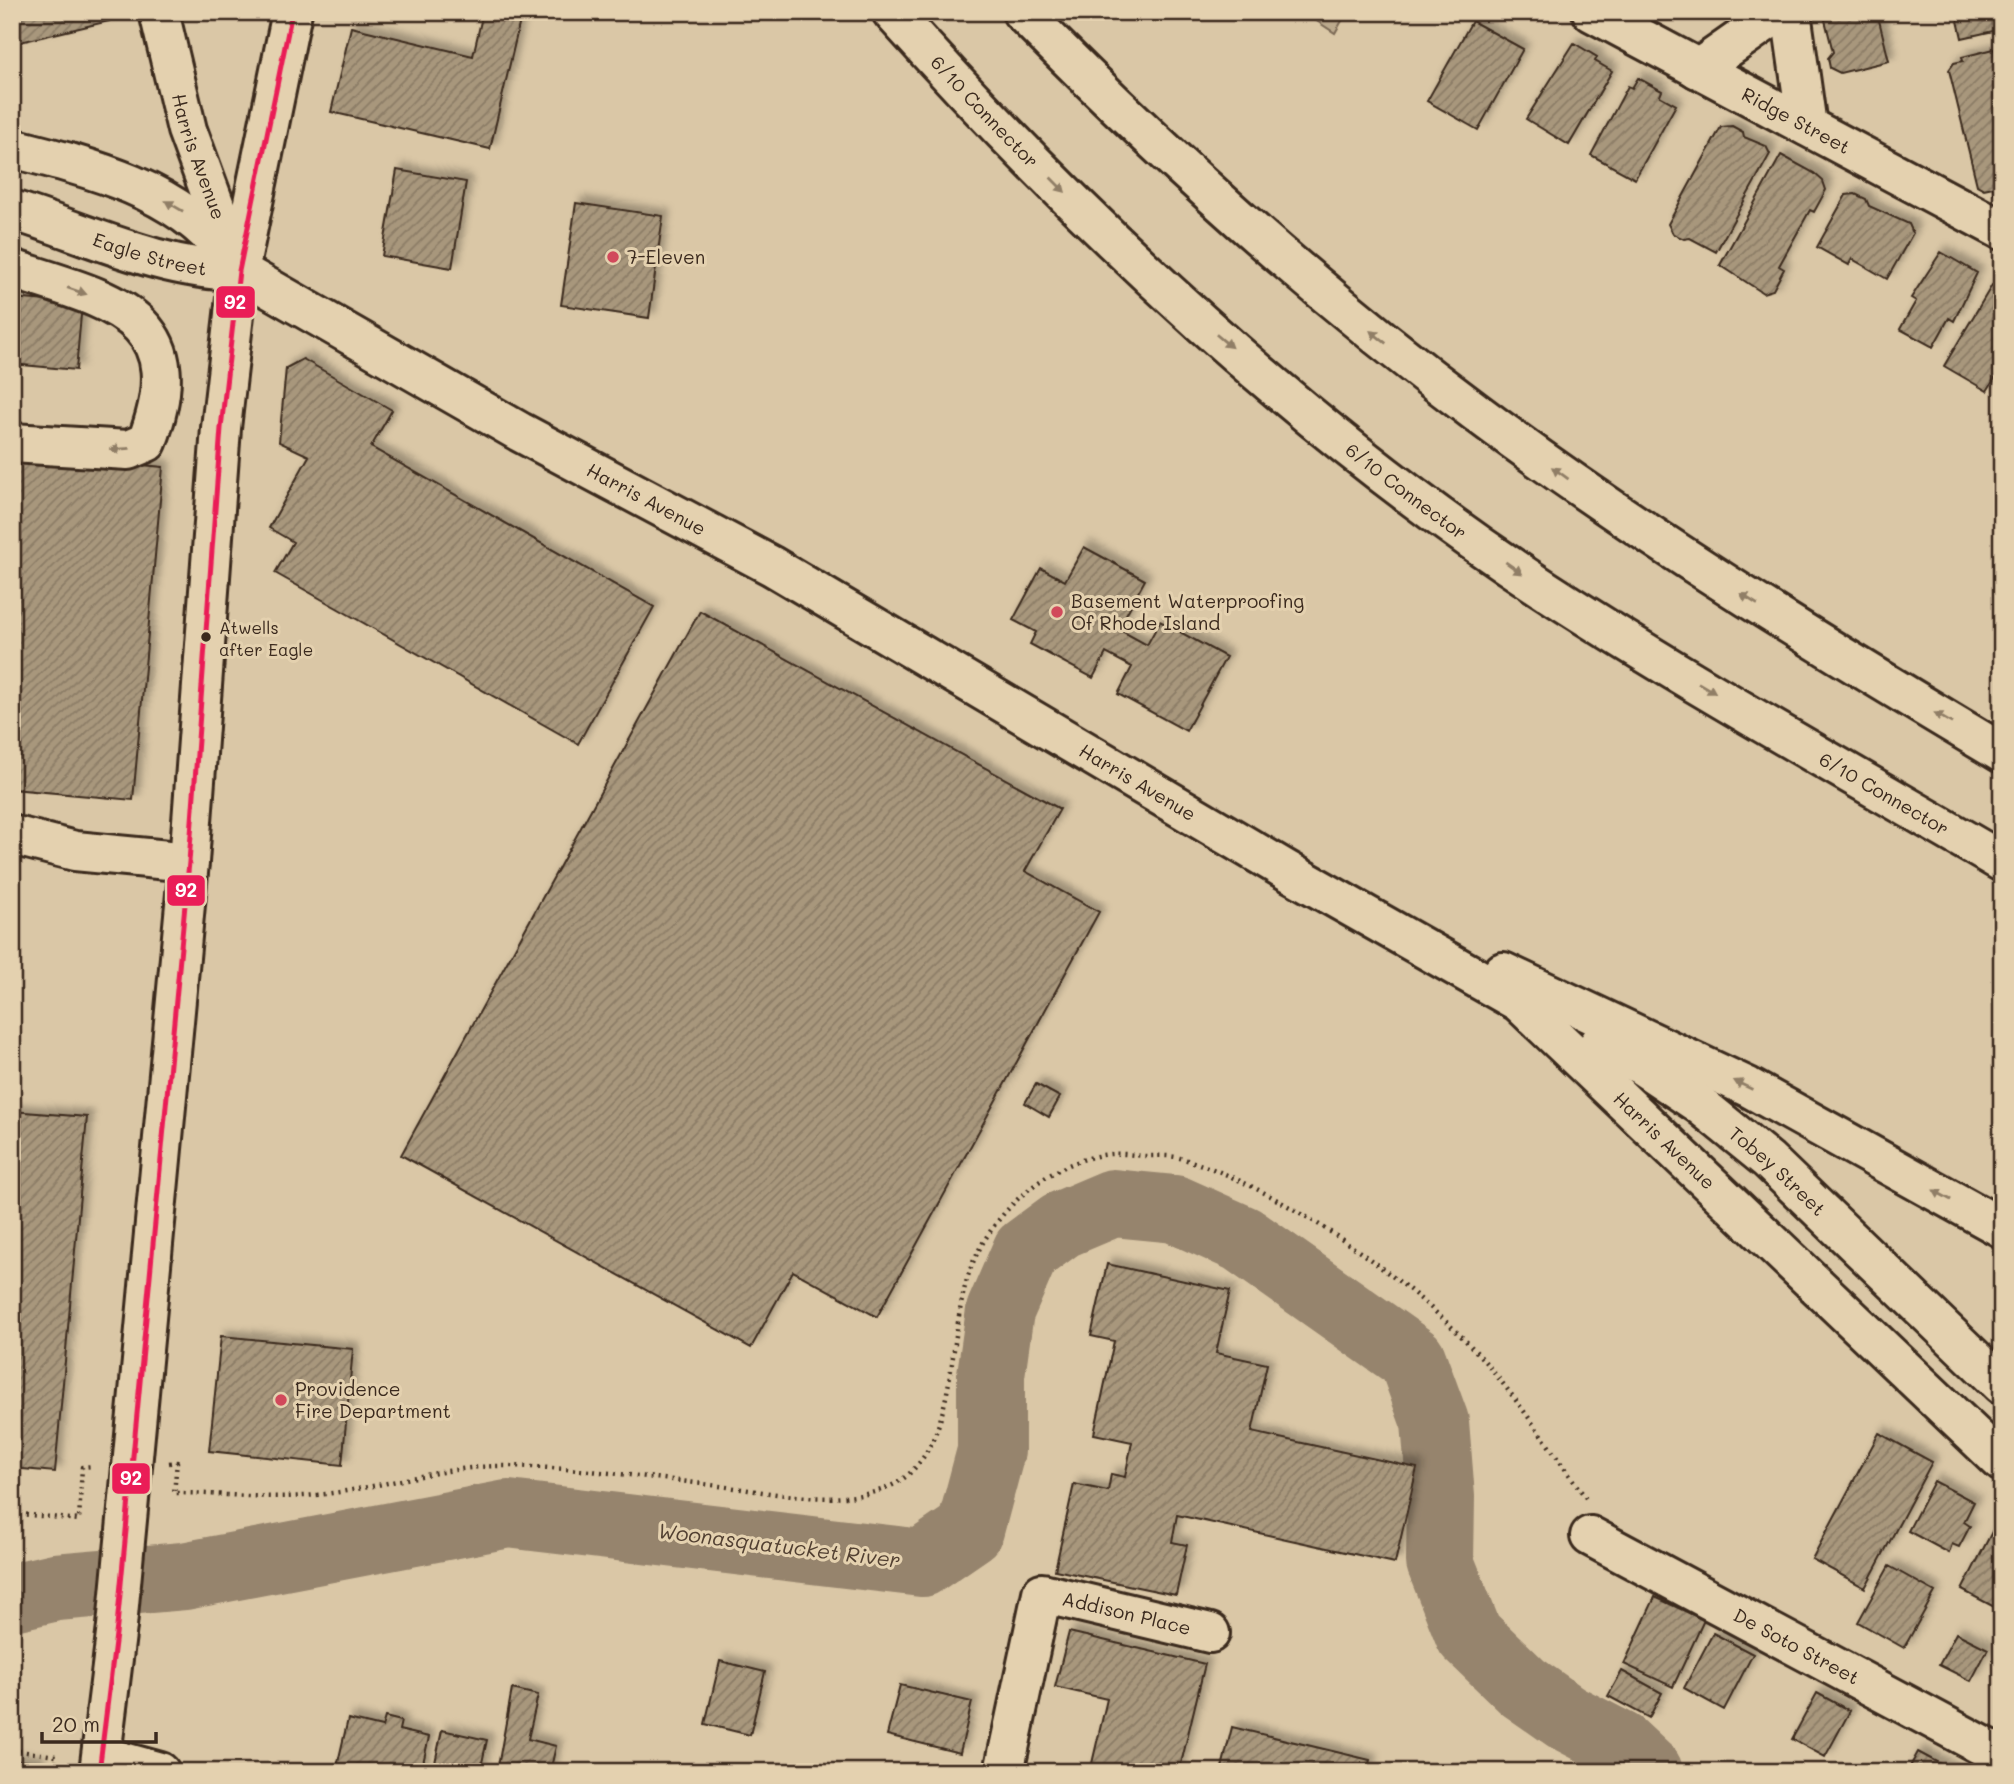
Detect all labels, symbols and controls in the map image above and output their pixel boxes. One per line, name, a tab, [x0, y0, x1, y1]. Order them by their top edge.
street label: 6/10 Connector	[926, 50, 1044, 173]
street label: Ridge Street	[1738, 81, 1855, 159]
street label: Harris Avenue	[167, 91, 232, 223]
one-way arrow	[1050, 176, 1067, 193]
one-way arrow	[164, 200, 183, 212]
street label: Eagle Street	[90, 226, 208, 281]
place label: 7-Eleven	[627, 244, 705, 269]
marker: 7-Eleven	[605, 249, 621, 265]
line badge: 92	[215, 285, 256, 319]
one-way arrow	[67, 286, 88, 297]
text: 92	[224, 289, 246, 314]
one-way arrow	[1369, 329, 1387, 344]
one-way arrow	[1215, 333, 1232, 348]
street label: 6/10 Connector	[1341, 437, 1472, 545]
one-way arrow	[109, 444, 131, 455]
street label: Harris Avenue	[583, 457, 711, 541]
one-way arrow	[1551, 466, 1569, 480]
one-way arrow	[1505, 561, 1523, 575]
place label: Basement Waterproofing Of Rhode Island	[1071, 588, 1304, 635]
one-way arrow	[1739, 592, 1759, 605]
marker: Basement Waterproofing Of Rhode Island	[1049, 604, 1065, 620]
place label: Atwells after Eagle	[219, 616, 313, 660]
marker: Atwells after Eagle	[199, 630, 213, 644]
one-way arrow	[1697, 682, 1717, 694]
one-way arrow	[1934, 711, 1953, 724]
street label: Harris Avenue	[1075, 738, 1201, 826]
street label: 6/10 Connector	[1815, 746, 1954, 841]
line badge: 92	[166, 874, 206, 907]
text: 92	[175, 877, 197, 902]
one-way arrow	[1733, 1079, 1753, 1091]
street label: Harris Avenue	[1609, 1086, 1721, 1194]
street label: Tobey Street	[1724, 1120, 1831, 1221]
one-way arrow	[1932, 1189, 1952, 1201]
place label: Providence Fire Department	[295, 1376, 451, 1423]
marker: Providence Fire Department	[273, 1392, 289, 1408]
line badge: 92	[111, 1462, 151, 1495]
text: 92	[120, 1465, 142, 1490]
water label: Woonasquatucket River	[656, 1516, 902, 1573]
street label: Addison Place	[1060, 1585, 1194, 1640]
street label: De Soto Street	[1729, 1602, 1864, 1690]
scale bar	[42, 1700, 156, 1744]
text: 20 m	[52, 1710, 100, 1737]

